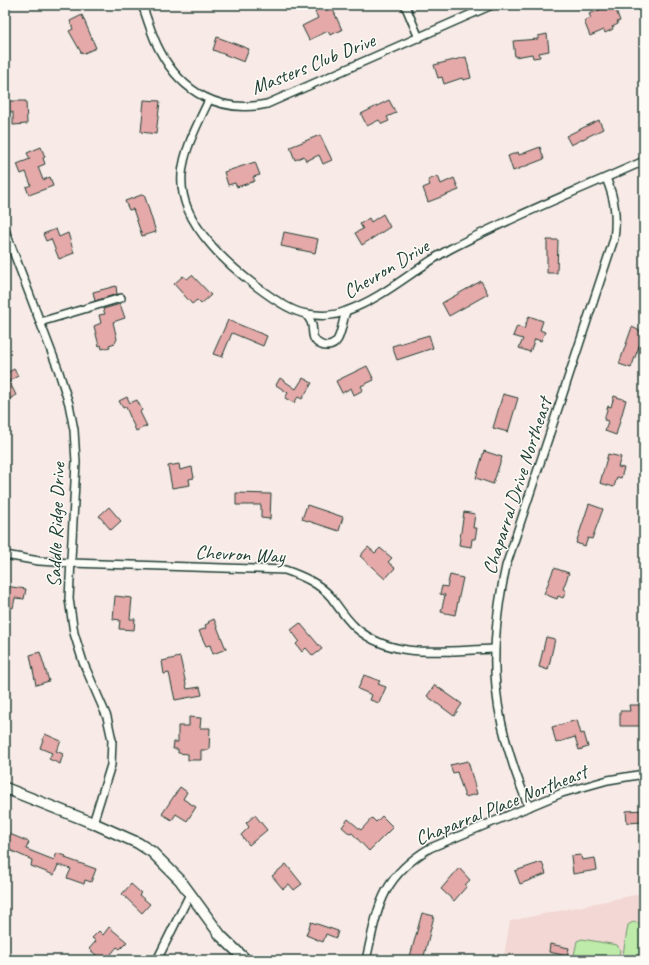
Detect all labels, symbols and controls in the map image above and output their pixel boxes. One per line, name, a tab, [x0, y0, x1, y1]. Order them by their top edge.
street label: Masters Club Drive	[247, 27, 380, 100]
street label: Chevron Drive	[339, 233, 435, 304]
street label: Chaparral Drive Northeast	[477, 391, 558, 577]
street label: Saddle Ridge Drive	[41, 461, 71, 588]
street label: Chevron Way	[195, 539, 286, 569]
street label: Chaparral Place Northeast	[411, 758, 594, 851]

